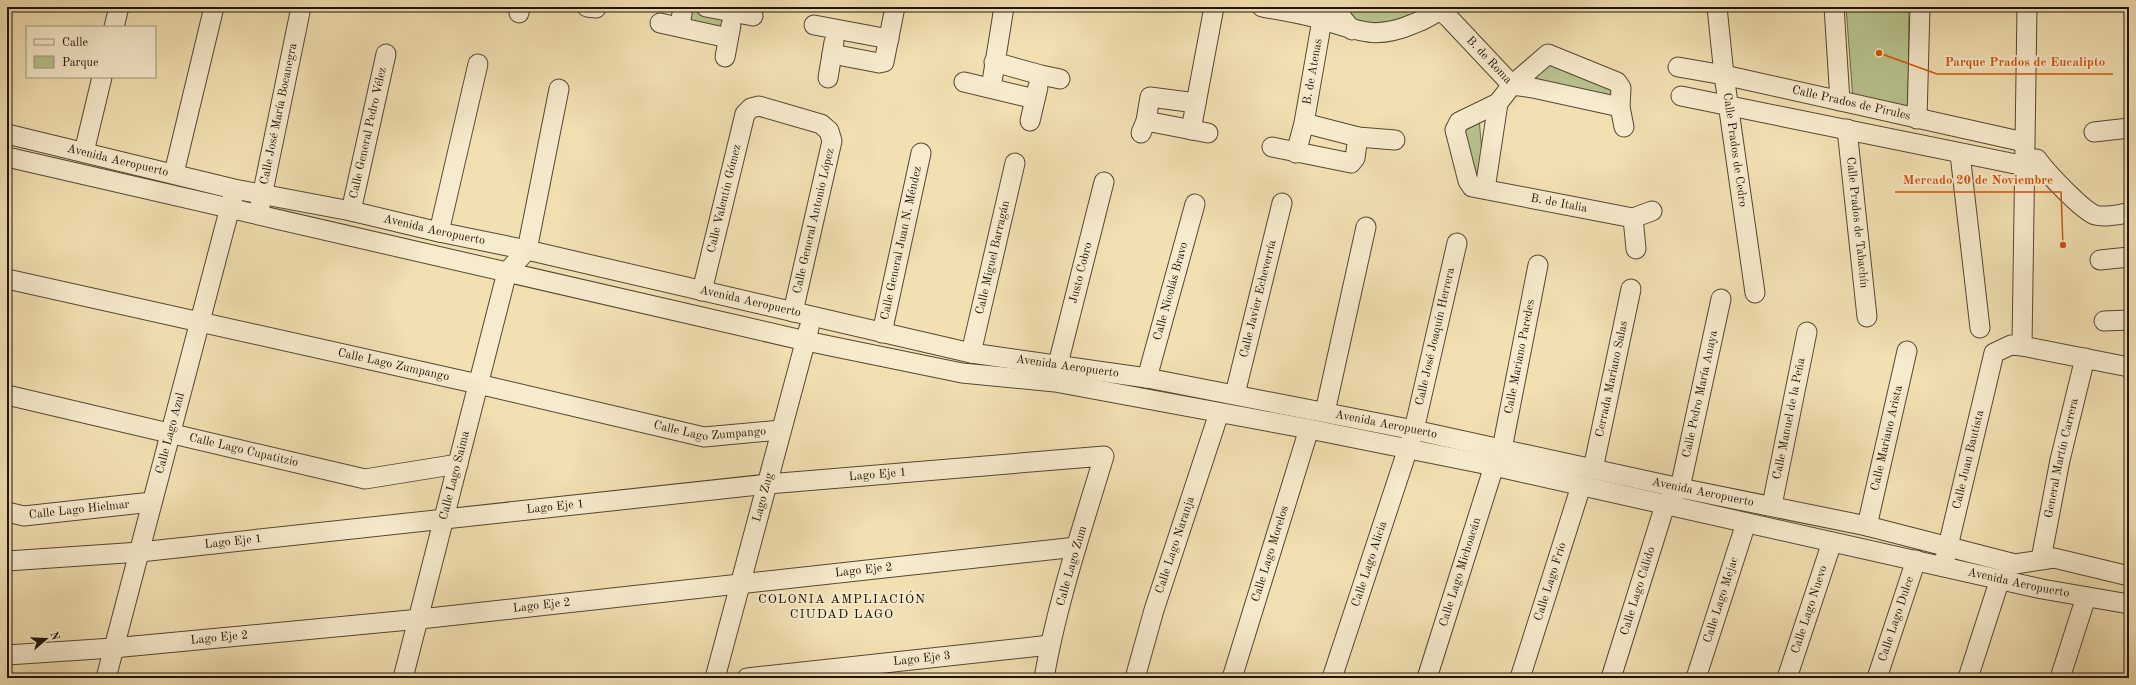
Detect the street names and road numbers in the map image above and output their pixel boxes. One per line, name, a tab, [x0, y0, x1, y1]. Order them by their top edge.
street label: B. de Roma	[1464, 34, 1514, 86]
street label: B. de Atenas	[1301, 38, 1325, 106]
street label: Calle José María Bocanegra	[259, 42, 299, 186]
street label: Calle General Pedro Vélez	[348, 66, 389, 200]
street label: Calle Prados de Pirules	[1791, 84, 1912, 122]
street label: Calle Prados de Cedro	[1721, 92, 1749, 208]
street label: Avenida Aeropuerto	[66, 143, 170, 179]
street label: Calle Valentín Gómez	[705, 143, 743, 254]
street label: Calle General Antonio López	[791, 147, 837, 295]
street label: Calle Prados de Tabachín	[1844, 156, 1870, 289]
street label: Calle General Juan N. Méndez	[879, 165, 924, 321]
street label: B. de Italia	[1529, 192, 1588, 215]
street label: Calle Miguel Barragán	[974, 199, 1012, 316]
street label: Avenida Aeropuerto	[382, 213, 486, 247]
street label: Calle Javier Echeverría	[1238, 239, 1279, 359]
street label: Justo Cobro	[1068, 241, 1095, 305]
street label: Calle Nicolás Bravo	[1152, 241, 1190, 342]
street label: Calle José Joaquín Herrera	[1414, 266, 1457, 407]
street label: Avenida Aeropuerto	[698, 284, 802, 319]
street label: Calle Mariano Paredes	[1503, 298, 1537, 415]
street label: Cerrada Mariano Salas	[1594, 320, 1630, 438]
street label: Calle Pedro María Anaya	[1681, 329, 1720, 459]
street label: Calle Lago Zumpango	[337, 347, 451, 383]
street label: Avenida Aeropuerto	[1015, 353, 1120, 380]
street label: Calle Manuel de la Peña	[1771, 357, 1808, 481]
street label: Calle Mariano Arista	[1869, 384, 1905, 492]
street label: Calle Lago Azul	[154, 392, 187, 475]
street label: General Martín Carrera	[2043, 397, 2081, 519]
street label: Avenida Aeropuerto	[1334, 409, 1438, 441]
street label: Calle Juan Bautista	[1951, 409, 1986, 511]
street label: Calle Lago Zumpango	[652, 419, 767, 443]
street label: Calle Lago Saima	[438, 430, 472, 521]
street label: Calle Lago Cupatitzio	[188, 432, 299, 469]
street label: Lago Eje 1	[848, 466, 907, 483]
street label: Lago Zug	[751, 471, 776, 523]
street label: Avenida Aeropuerto	[1651, 476, 1755, 509]
street label: Calle Lago Naranja	[1154, 495, 1197, 595]
street label: Calle Lago Hielmar	[28, 498, 130, 521]
street label: Lago Eje 1	[526, 498, 585, 516]
street label: Calle Lago Morelos	[1250, 504, 1291, 603]
street label: Calle Lago Michoacán	[1438, 516, 1483, 628]
street label: Calle Lago Alicia	[1350, 520, 1389, 608]
street label: Calle Lago Zum	[1055, 524, 1089, 607]
street label: Lago Eje 1	[204, 533, 263, 551]
street label: Calle Lago Frío	[1533, 541, 1569, 622]
street label: Calle Lago Cálido	[1619, 545, 1658, 637]
street label: Calle Lago Mejac	[1702, 555, 1741, 645]
street label: Lago Eje 2	[834, 561, 893, 579]
street label: Calle Lago Nuevo	[1789, 564, 1830, 655]
street label: Avenida Aeropuerto	[1966, 566, 2070, 600]
street label: Calle Lago Dulce	[1877, 575, 1916, 663]
street label: Lago Eje 2	[512, 597, 571, 615]
street label: Lago Eje 2	[190, 629, 249, 647]
street label: Lago Eje 3	[893, 650, 951, 668]

